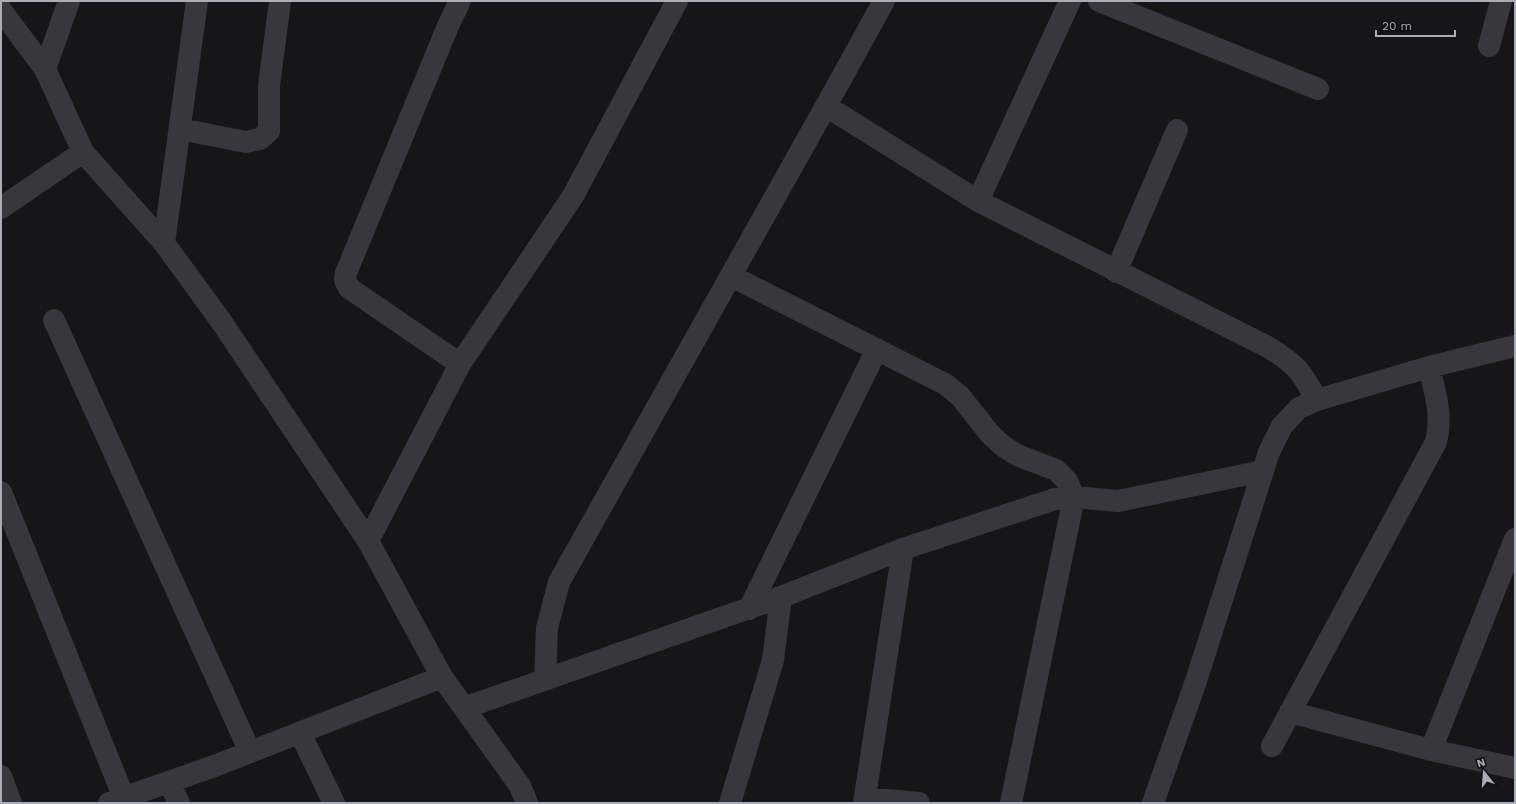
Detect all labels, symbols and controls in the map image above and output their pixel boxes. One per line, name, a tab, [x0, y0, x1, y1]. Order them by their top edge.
scale bar	[1376, 12, 1455, 38]
text: 20 m	[1382, 19, 1412, 33]
north arrow	[1464, 752, 1504, 792]
text: N	[1475, 756, 1487, 770]

